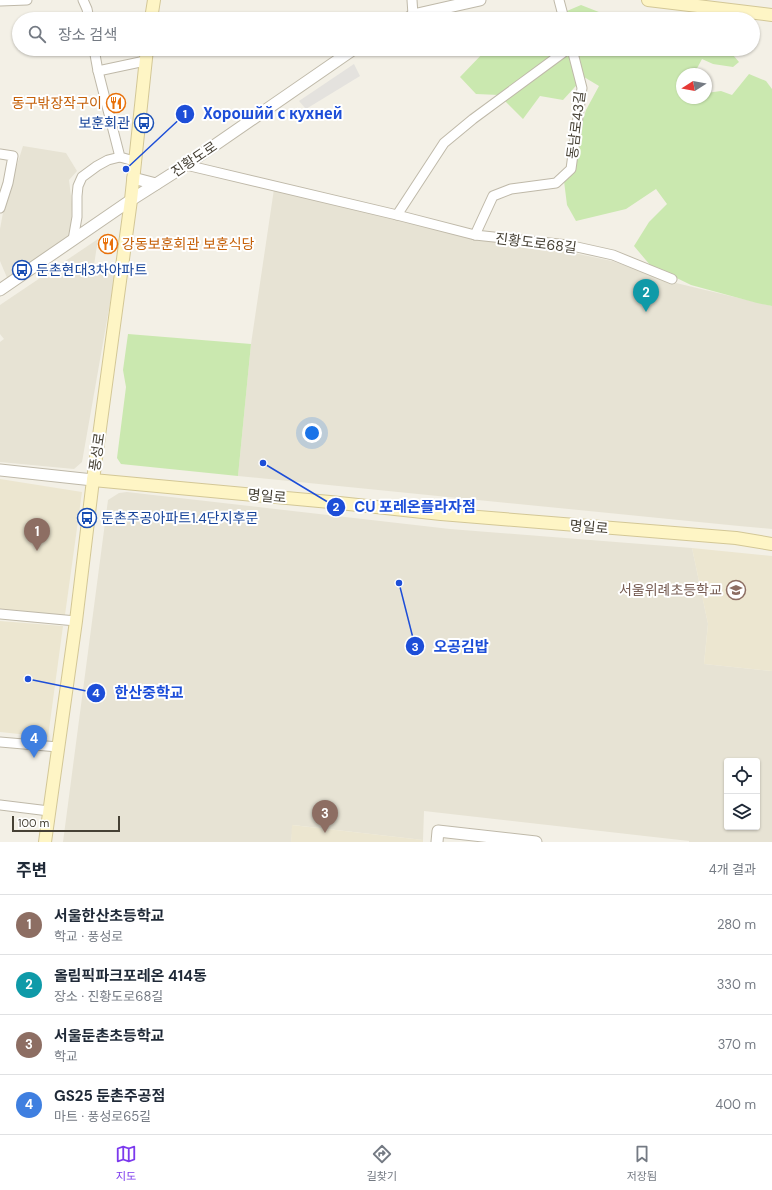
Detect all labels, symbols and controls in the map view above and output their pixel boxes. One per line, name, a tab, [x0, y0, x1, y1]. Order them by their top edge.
search box	[12, 12, 760, 56]
icon: search	[26, 23, 48, 45]
text: 장소 검색	[58, 25, 117, 45]
north arrow	[676, 68, 712, 104]
street label: 동남로43길	[563, 90, 589, 160]
restaurant icon: 동구밖장작구이	[105, 92, 127, 114]
place label: 동구밖장작구이	[12, 94, 102, 112]
callout: Хорошйй с кухней	[175, 100, 351, 127]
text: Хорошйй с кухней	[203, 104, 343, 124]
text: 1	[183, 106, 187, 122]
bus stop icon: 보훈회관	[133, 112, 155, 134]
place label: 보훈회관	[78, 114, 130, 132]
street label: 진황도로	[168, 137, 220, 181]
street label: 진황도로68길	[494, 229, 578, 257]
restaurant icon: 강동보훈회관 보훈식당	[97, 233, 119, 255]
place label: 강동보훈회관 보훈식당	[122, 235, 255, 253]
bus stop icon: 둔촌현대3차아파트	[11, 259, 33, 281]
place label: 둔촌현대3차아파트	[36, 261, 147, 279]
pin: 2	[633, 279, 659, 312]
your location	[302, 423, 322, 443]
street label: 풍성로	[85, 431, 109, 472]
street label: 명일로	[247, 485, 287, 507]
callout: CU 포레온플라자점	[326, 493, 484, 520]
text: CU 포레온플라자점	[354, 497, 476, 517]
text: 2	[333, 499, 340, 515]
bus stop icon: 둔촌주공아파트1.4단지후문	[76, 507, 98, 529]
place label: 둔촌주공아파트1.4단지후문	[101, 509, 258, 527]
street label: 명일로	[569, 516, 609, 538]
pin: 1	[24, 518, 50, 551]
school or university icon: 서울위례초등학교	[725, 579, 747, 601]
place label: 서울위례초등학교	[619, 581, 722, 599]
callout: 오공김밥	[405, 633, 496, 660]
text: 오공김밥	[433, 637, 489, 657]
text: 3	[411, 639, 419, 655]
callout: 한산중학교	[86, 680, 191, 707]
text: 한산중학교	[114, 683, 184, 703]
text: 4	[92, 685, 100, 701]
pin: 4	[21, 725, 47, 758]
map controls	[724, 758, 760, 830]
button: locate	[724, 758, 760, 794]
button: layers	[724, 794, 760, 830]
pin: 3	[312, 800, 338, 833]
scale bar	[12, 814, 120, 833]
text: 100 m	[18, 816, 49, 830]
text: 주변	[16, 859, 47, 881]
text: 4개 결과	[709, 861, 756, 878]
text: 서울한산초등학교	[54, 906, 164, 926]
text: 1	[27, 916, 31, 933]
text: 280 m	[717, 916, 756, 933]
text: 학교 · 풍성로	[54, 928, 123, 945]
text: 올림픽파크포레온 414동	[54, 966, 207, 986]
text: 2	[25, 976, 33, 993]
text: 330 m	[717, 976, 756, 993]
text: 장소 · 진황도로68길	[54, 988, 163, 1005]
text: 서울둔촌초등학교	[54, 1026, 164, 1046]
text: 3	[25, 1036, 33, 1053]
text: 370 m	[718, 1036, 756, 1053]
text: 학교	[54, 1048, 78, 1065]
text: GS25 둔촌주공점	[54, 1086, 165, 1106]
text: 4	[25, 1096, 33, 1113]
text: 400 m	[715, 1096, 756, 1113]
text: 마트 · 풍성로65길	[54, 1108, 151, 1125]
tab: 지도	[115, 1143, 137, 1183]
tab: 길찾기	[367, 1143, 397, 1183]
tab: 저장됨	[627, 1143, 657, 1183]

